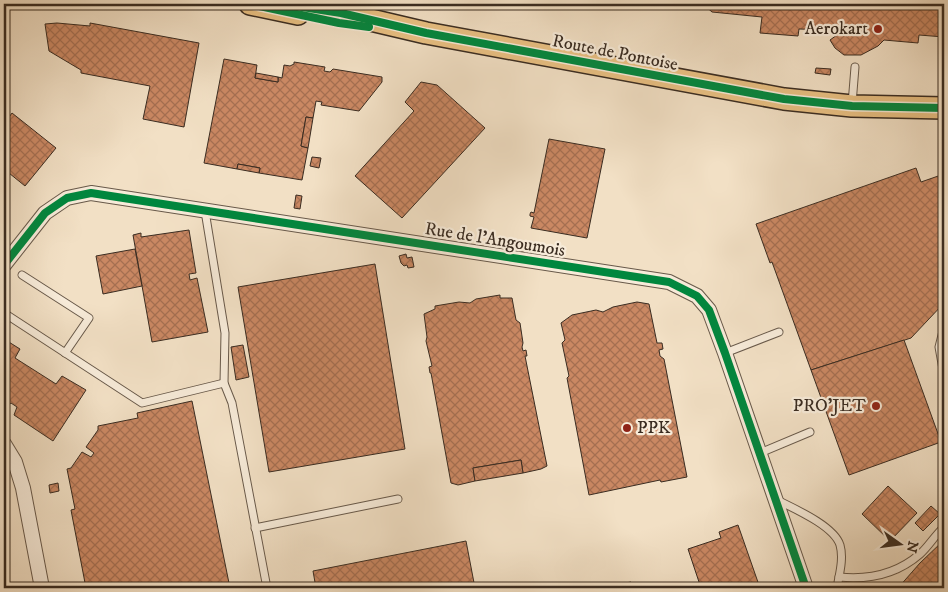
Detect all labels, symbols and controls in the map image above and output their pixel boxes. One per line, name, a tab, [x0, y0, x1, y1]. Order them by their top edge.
place label: Aerokart	[805, 18, 868, 40]
marker: Aerokart	[872, 23, 884, 35]
street label: Route de Pontoise	[550, 30, 680, 76]
street label: Rue de l'Angoumois	[423, 218, 567, 262]
place label: PRO'JET	[793, 395, 866, 417]
marker: PRO'JET	[870, 400, 882, 412]
place label: PPK	[637, 417, 671, 439]
marker: PPK	[621, 422, 633, 434]
north arrow	[876, 520, 926, 570]
text: N	[901, 539, 922, 555]

